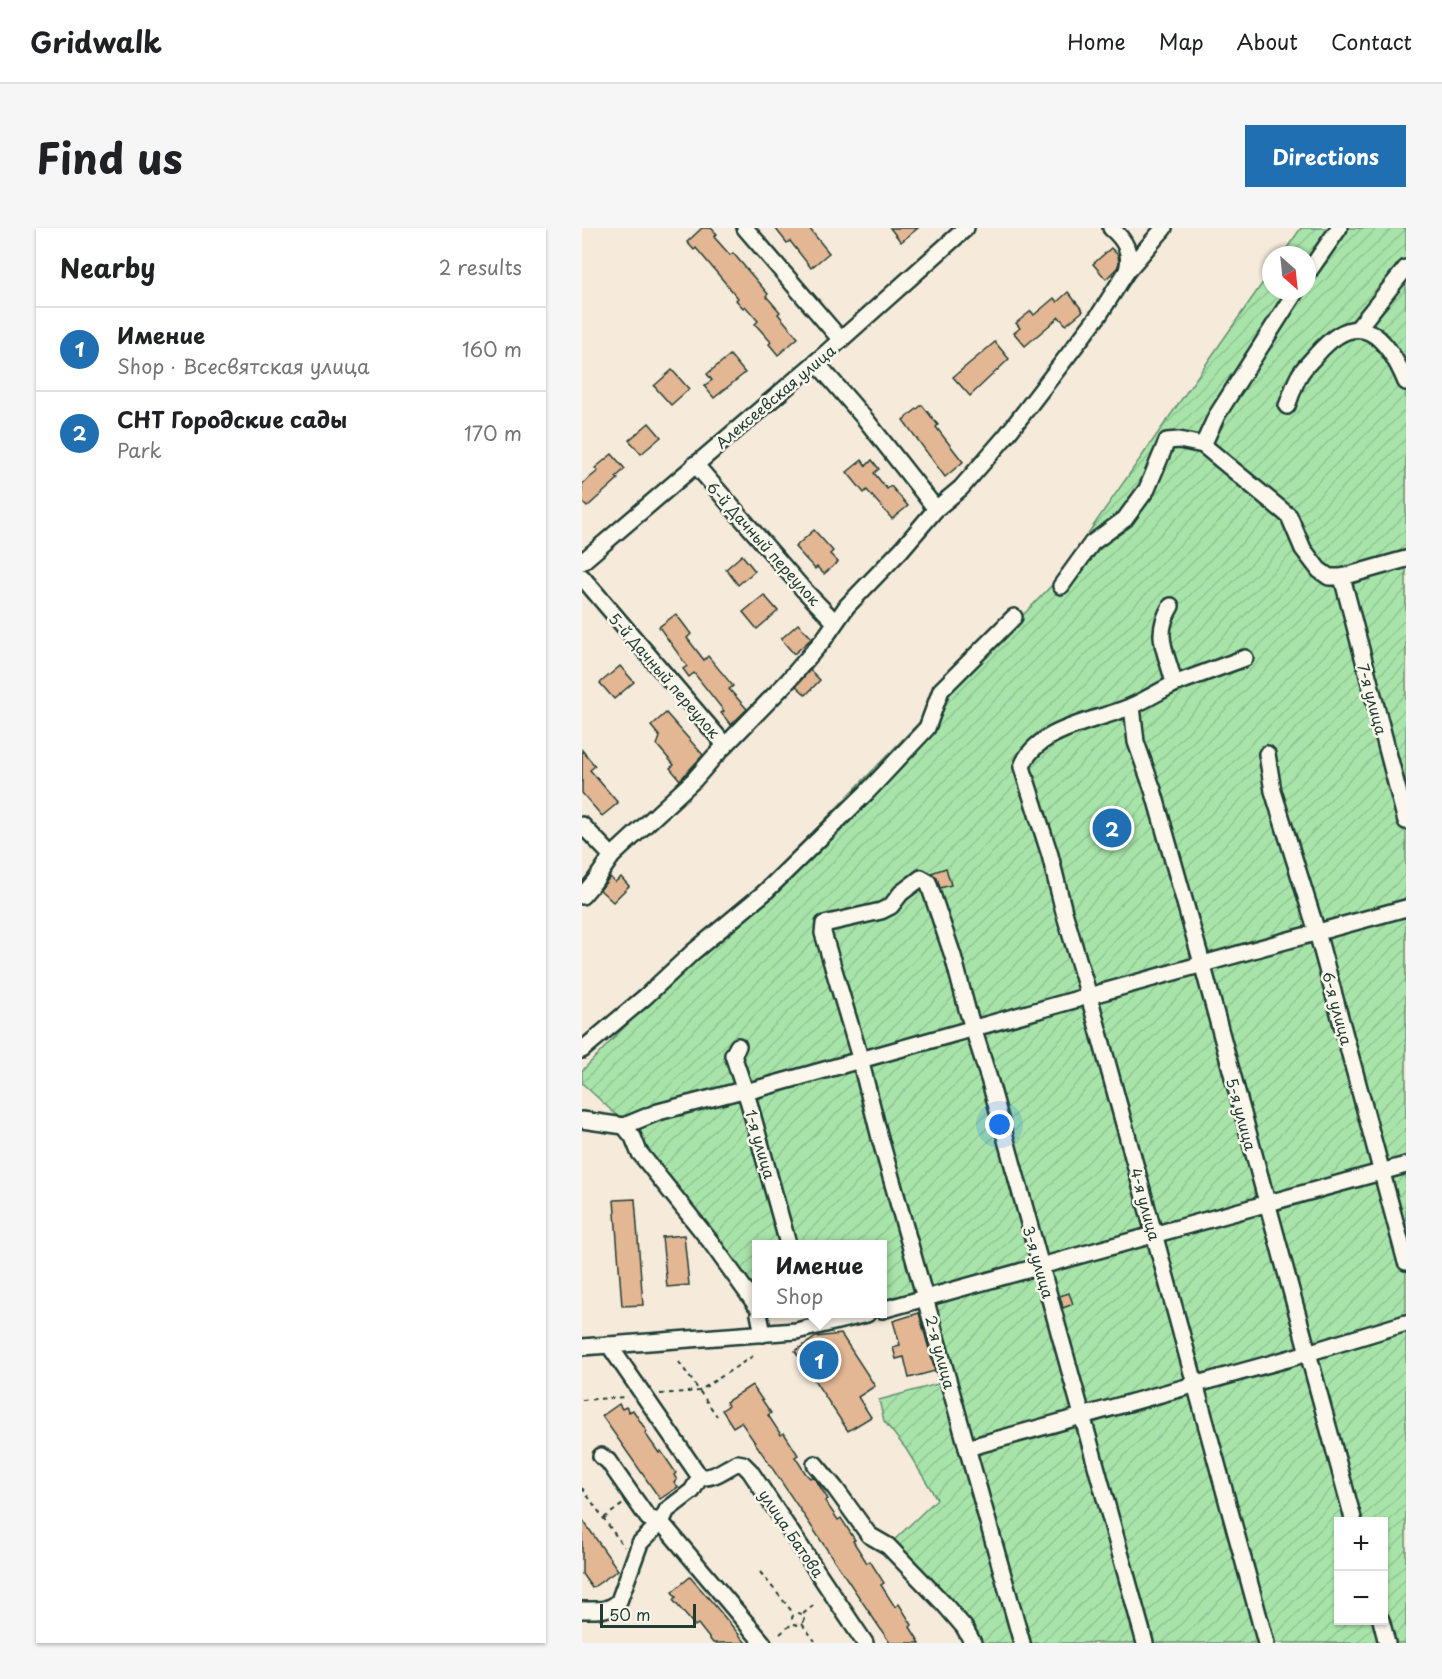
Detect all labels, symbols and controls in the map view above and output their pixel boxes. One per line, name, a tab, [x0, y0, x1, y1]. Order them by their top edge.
text: Gridwalk	[30, 20, 162, 63]
text: Home	[1067, 25, 1126, 57]
text: Map	[1159, 25, 1204, 57]
text: About	[1237, 25, 1298, 57]
text: Contact	[1331, 25, 1412, 57]
text: Find us	[36, 125, 183, 188]
button: Directions	[1245, 125, 1406, 187]
north arrow	[1262, 246, 1316, 300]
text: Nearby	[60, 248, 155, 287]
text: 2 results	[439, 252, 522, 282]
text: Имение	[117, 318, 205, 351]
text: 1	[75, 334, 84, 364]
text: 160 m	[462, 334, 522, 364]
street label: Алексеевская улица	[710, 338, 841, 453]
text: Shop · Всесвятская улица	[117, 351, 370, 381]
text: СНТ Городские сады	[117, 402, 347, 435]
text: 2	[72, 418, 87, 448]
text: 170 m	[464, 418, 522, 448]
text: Park	[117, 435, 162, 465]
street label: 6-й Дачный переулок	[702, 476, 826, 610]
street label: 5-й Дачный переулок	[604, 607, 726, 743]
street label: 7-я улица	[1352, 661, 1394, 738]
pin: 2	[1092, 806, 1132, 850]
street label: 6-я улица	[1317, 969, 1359, 1048]
street label: 5-я улица	[1221, 1075, 1263, 1153]
street label: 1-я улица	[740, 1106, 782, 1182]
your location	[985, 1110, 1014, 1139]
street label: 4-я улица	[1125, 1165, 1167, 1244]
street label: 3-я улица	[1018, 1223, 1060, 1302]
popup	[752, 1240, 887, 1318]
text: Имение	[775, 1248, 864, 1281]
text: Shop	[775, 1281, 823, 1311]
street label: 2-я улица	[920, 1313, 962, 1392]
pin: 1	[800, 1338, 838, 1382]
street label: улица Батова	[754, 1484, 830, 1582]
map controls	[1334, 1517, 1388, 1625]
button: +	[1334, 1517, 1388, 1571]
button: −	[1334, 1571, 1388, 1625]
scale bar	[600, 1601, 696, 1628]
text: 50 m	[609, 1602, 650, 1626]

